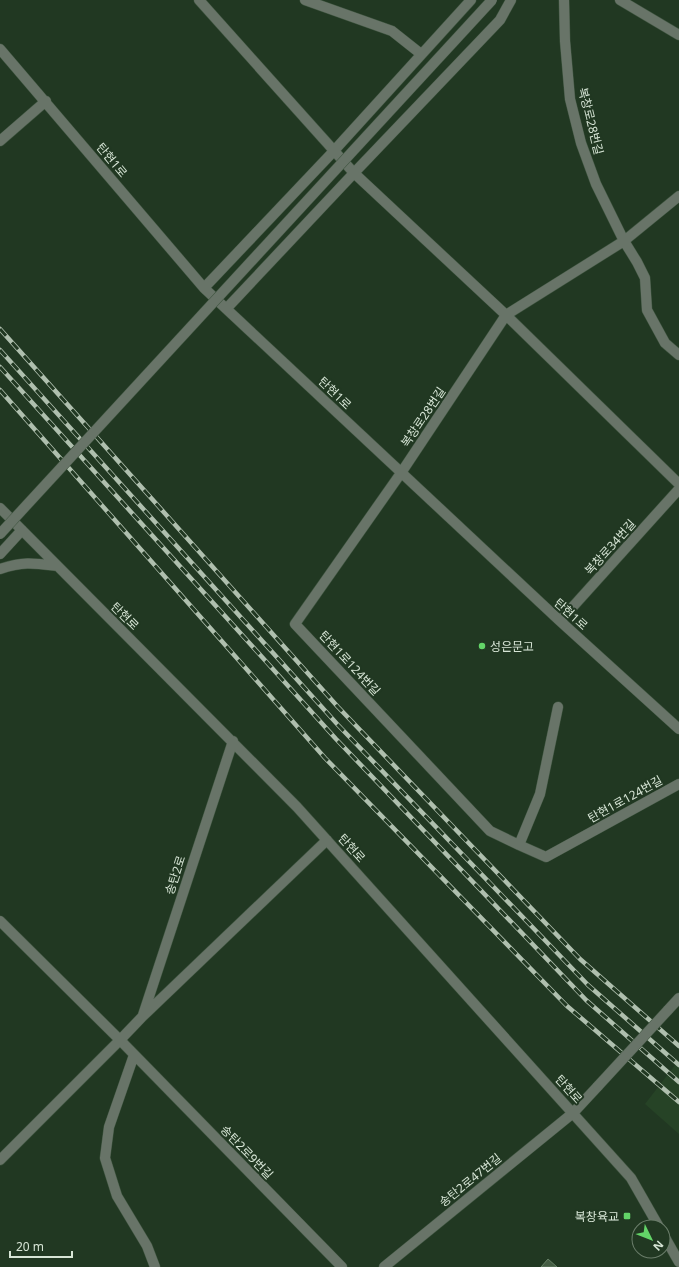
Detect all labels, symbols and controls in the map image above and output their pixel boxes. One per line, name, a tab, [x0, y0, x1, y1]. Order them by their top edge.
street label: 복창로28번길	[574, 85, 608, 157]
street label: 탄현1로	[93, 139, 131, 181]
street label: 탄현1로	[315, 373, 355, 413]
street label: 복창로28번길	[397, 384, 449, 450]
street label: 복창로34번길	[581, 516, 639, 578]
street label: 탄현1로	[550, 594, 592, 634]
street label: 탄현로	[107, 598, 143, 634]
street label: 탄현1로124번길	[316, 627, 384, 699]
place label: 성은문고	[490, 638, 534, 655]
marker: 성은문고	[477, 641, 487, 651]
street label: 탄현1로124번길	[585, 772, 665, 826]
street label: 탄현로	[335, 830, 369, 866]
street label: 송탄2로	[161, 853, 189, 897]
street label: 탄현로	[552, 1071, 586, 1107]
street label: 송탄2로9번길	[217, 1121, 277, 1183]
street label: 송탄2로47번길	[435, 1150, 505, 1210]
place label: 복창육교	[575, 1208, 619, 1225]
marker: 복창육교	[622, 1211, 632, 1221]
north arrow	[631, 1219, 671, 1259]
scale bar	[10, 1233, 72, 1259]
text: 20 m	[16, 1238, 44, 1255]
text: N	[650, 1238, 667, 1255]

